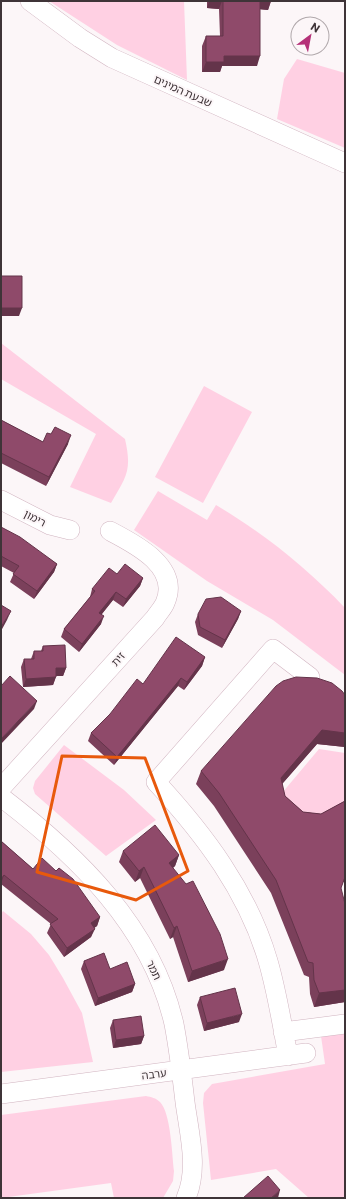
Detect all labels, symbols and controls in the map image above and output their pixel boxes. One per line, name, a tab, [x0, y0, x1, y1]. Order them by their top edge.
north arrow	[290, 16, 330, 56]
text: N	[309, 19, 323, 35]
street label: שבעת המינים	[152, 72, 214, 109]
street label: רימון	[22, 507, 48, 529]
street label: זית	[108, 649, 127, 668]
street label: תמר	[144, 958, 165, 982]
street label: ערבה	[141, 1066, 167, 1081]

